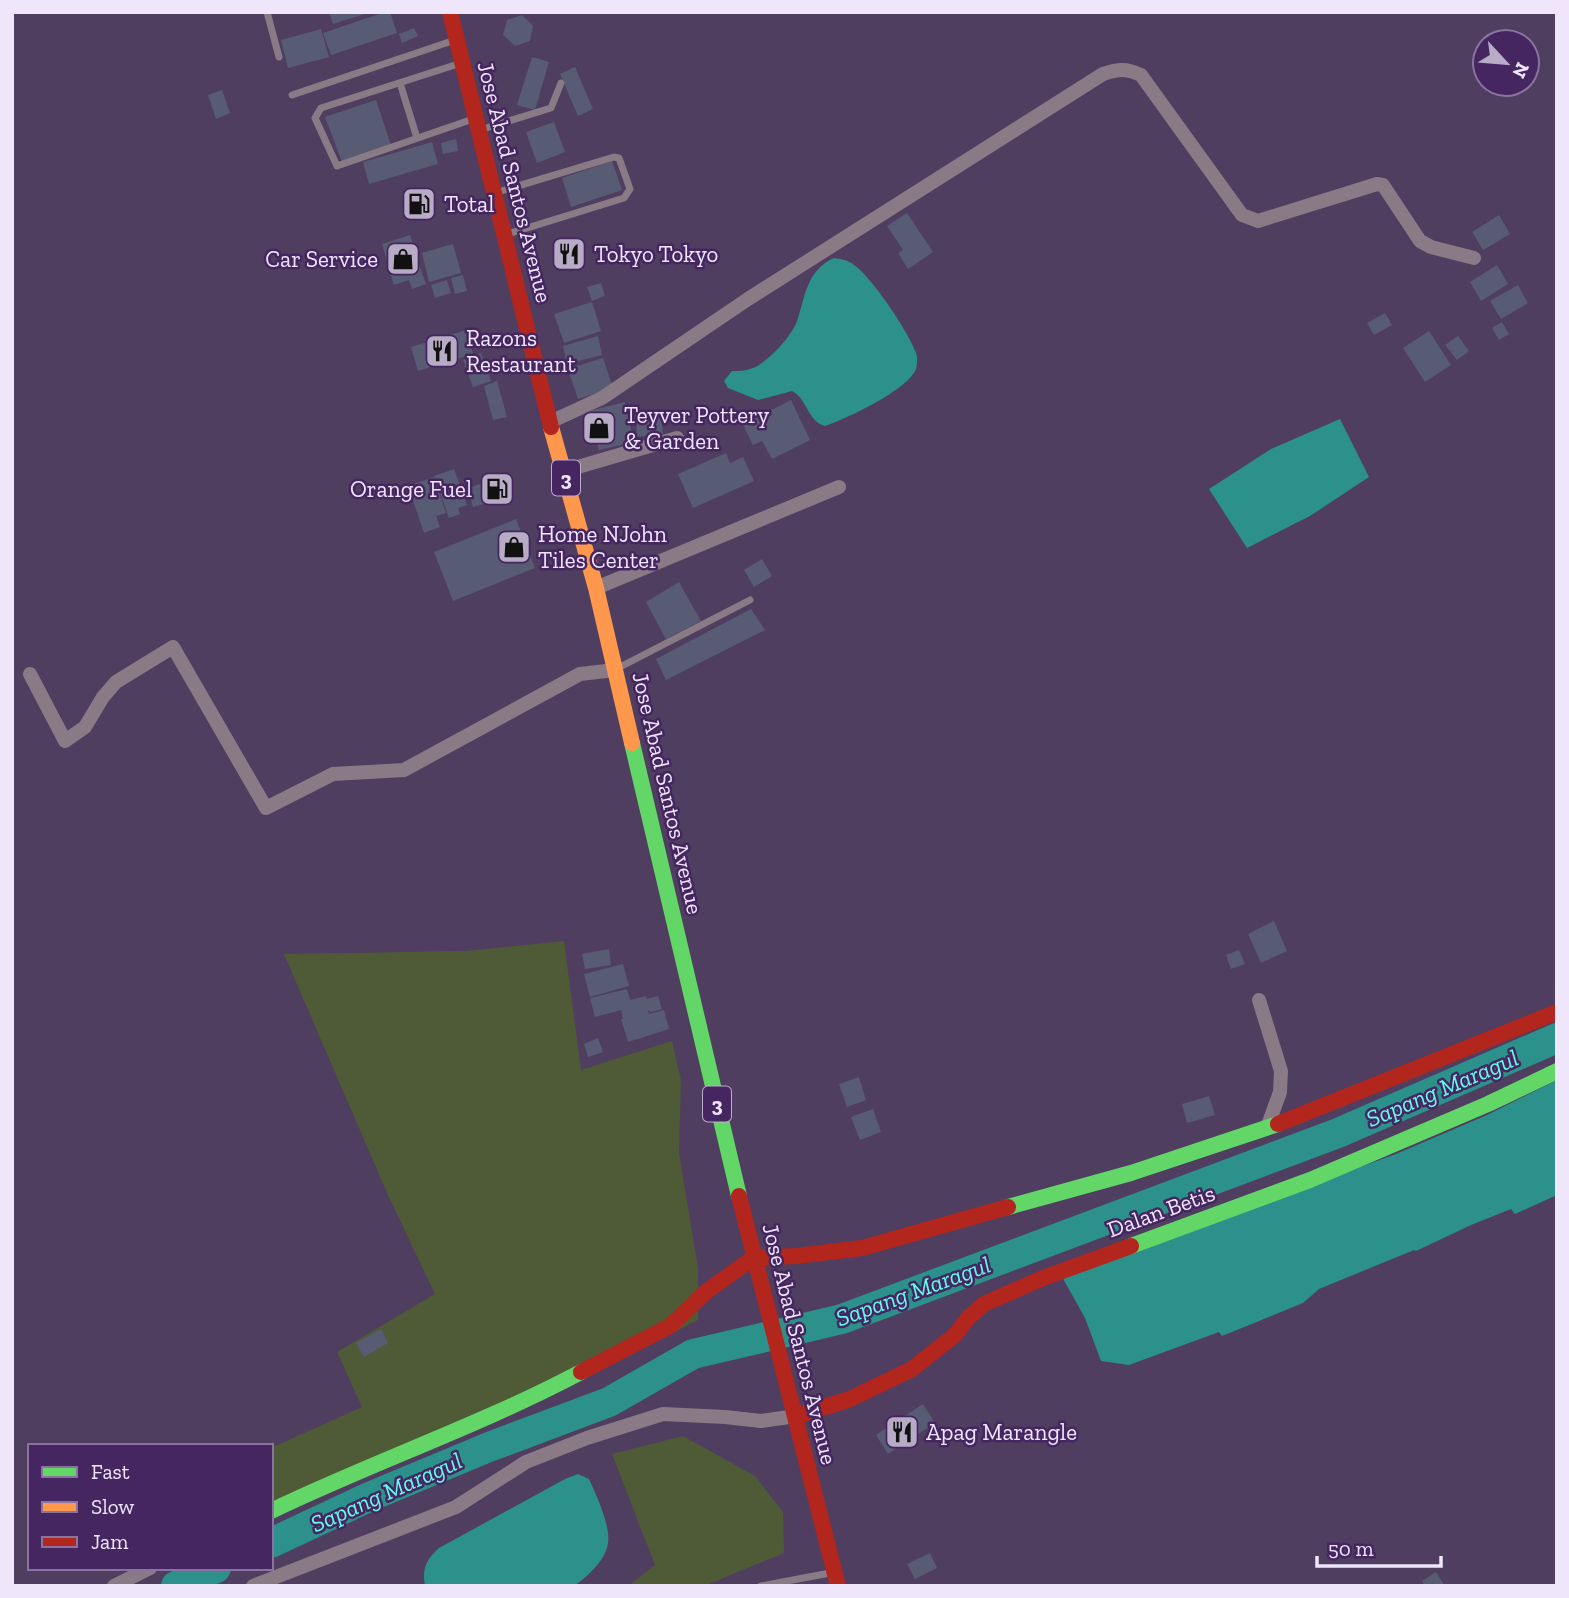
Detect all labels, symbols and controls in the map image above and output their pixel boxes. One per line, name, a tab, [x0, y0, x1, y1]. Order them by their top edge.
north arrow	[1471, 28, 1541, 98]
street label: Jose Abad Santos Avenue	[471, 58, 559, 306]
text: N	[1507, 59, 1534, 82]
fuel station icon: Total	[400, 185, 438, 223]
place label: Total	[444, 190, 494, 218]
restaurant icon: Tokyo Tokyo	[550, 235, 588, 273]
shop icon: Car Service	[384, 240, 422, 278]
place label: Tokyo Tokyo	[594, 240, 718, 268]
place label: Car Service	[265, 245, 378, 273]
place label: Razons Restaurant	[466, 324, 576, 378]
restaurant icon: Razons Restaurant	[423, 332, 461, 370]
place label: Teyver Pottery & Garden	[624, 401, 770, 455]
shop icon: Teyver Pottery & Garden	[580, 409, 618, 447]
road number: 3	[552, 461, 580, 496]
fuel station icon: Orange Fuel	[478, 470, 516, 508]
place label: Orange Fuel	[350, 475, 472, 503]
place label: Home NJohn Tiles Center	[538, 520, 667, 574]
shop icon: Home NJohn Tiles Center	[495, 528, 533, 566]
street label: Jose Abad Santos Avenue	[627, 669, 709, 917]
water label: Sapang Maragul	[1362, 1043, 1522, 1133]
road number: 3	[703, 1086, 731, 1122]
street label: Dalan Betis	[1103, 1179, 1219, 1243]
street label: Jose Abad Santos Avenue	[756, 1220, 844, 1468]
water label: Sapang Maragul	[832, 1250, 994, 1332]
restaurant icon: Apag Marangle	[883, 1413, 921, 1451]
place label: Apag Marangle	[926, 1418, 1077, 1446]
legend	[28, 1444, 273, 1570]
water label: Sapang Maragul	[306, 1446, 466, 1538]
text: Fast	[91, 1459, 130, 1484]
text: Slow	[91, 1494, 134, 1519]
scale bar	[1317, 1524, 1441, 1568]
text: Jam	[91, 1529, 128, 1554]
text: 50 m	[1328, 1536, 1374, 1561]

